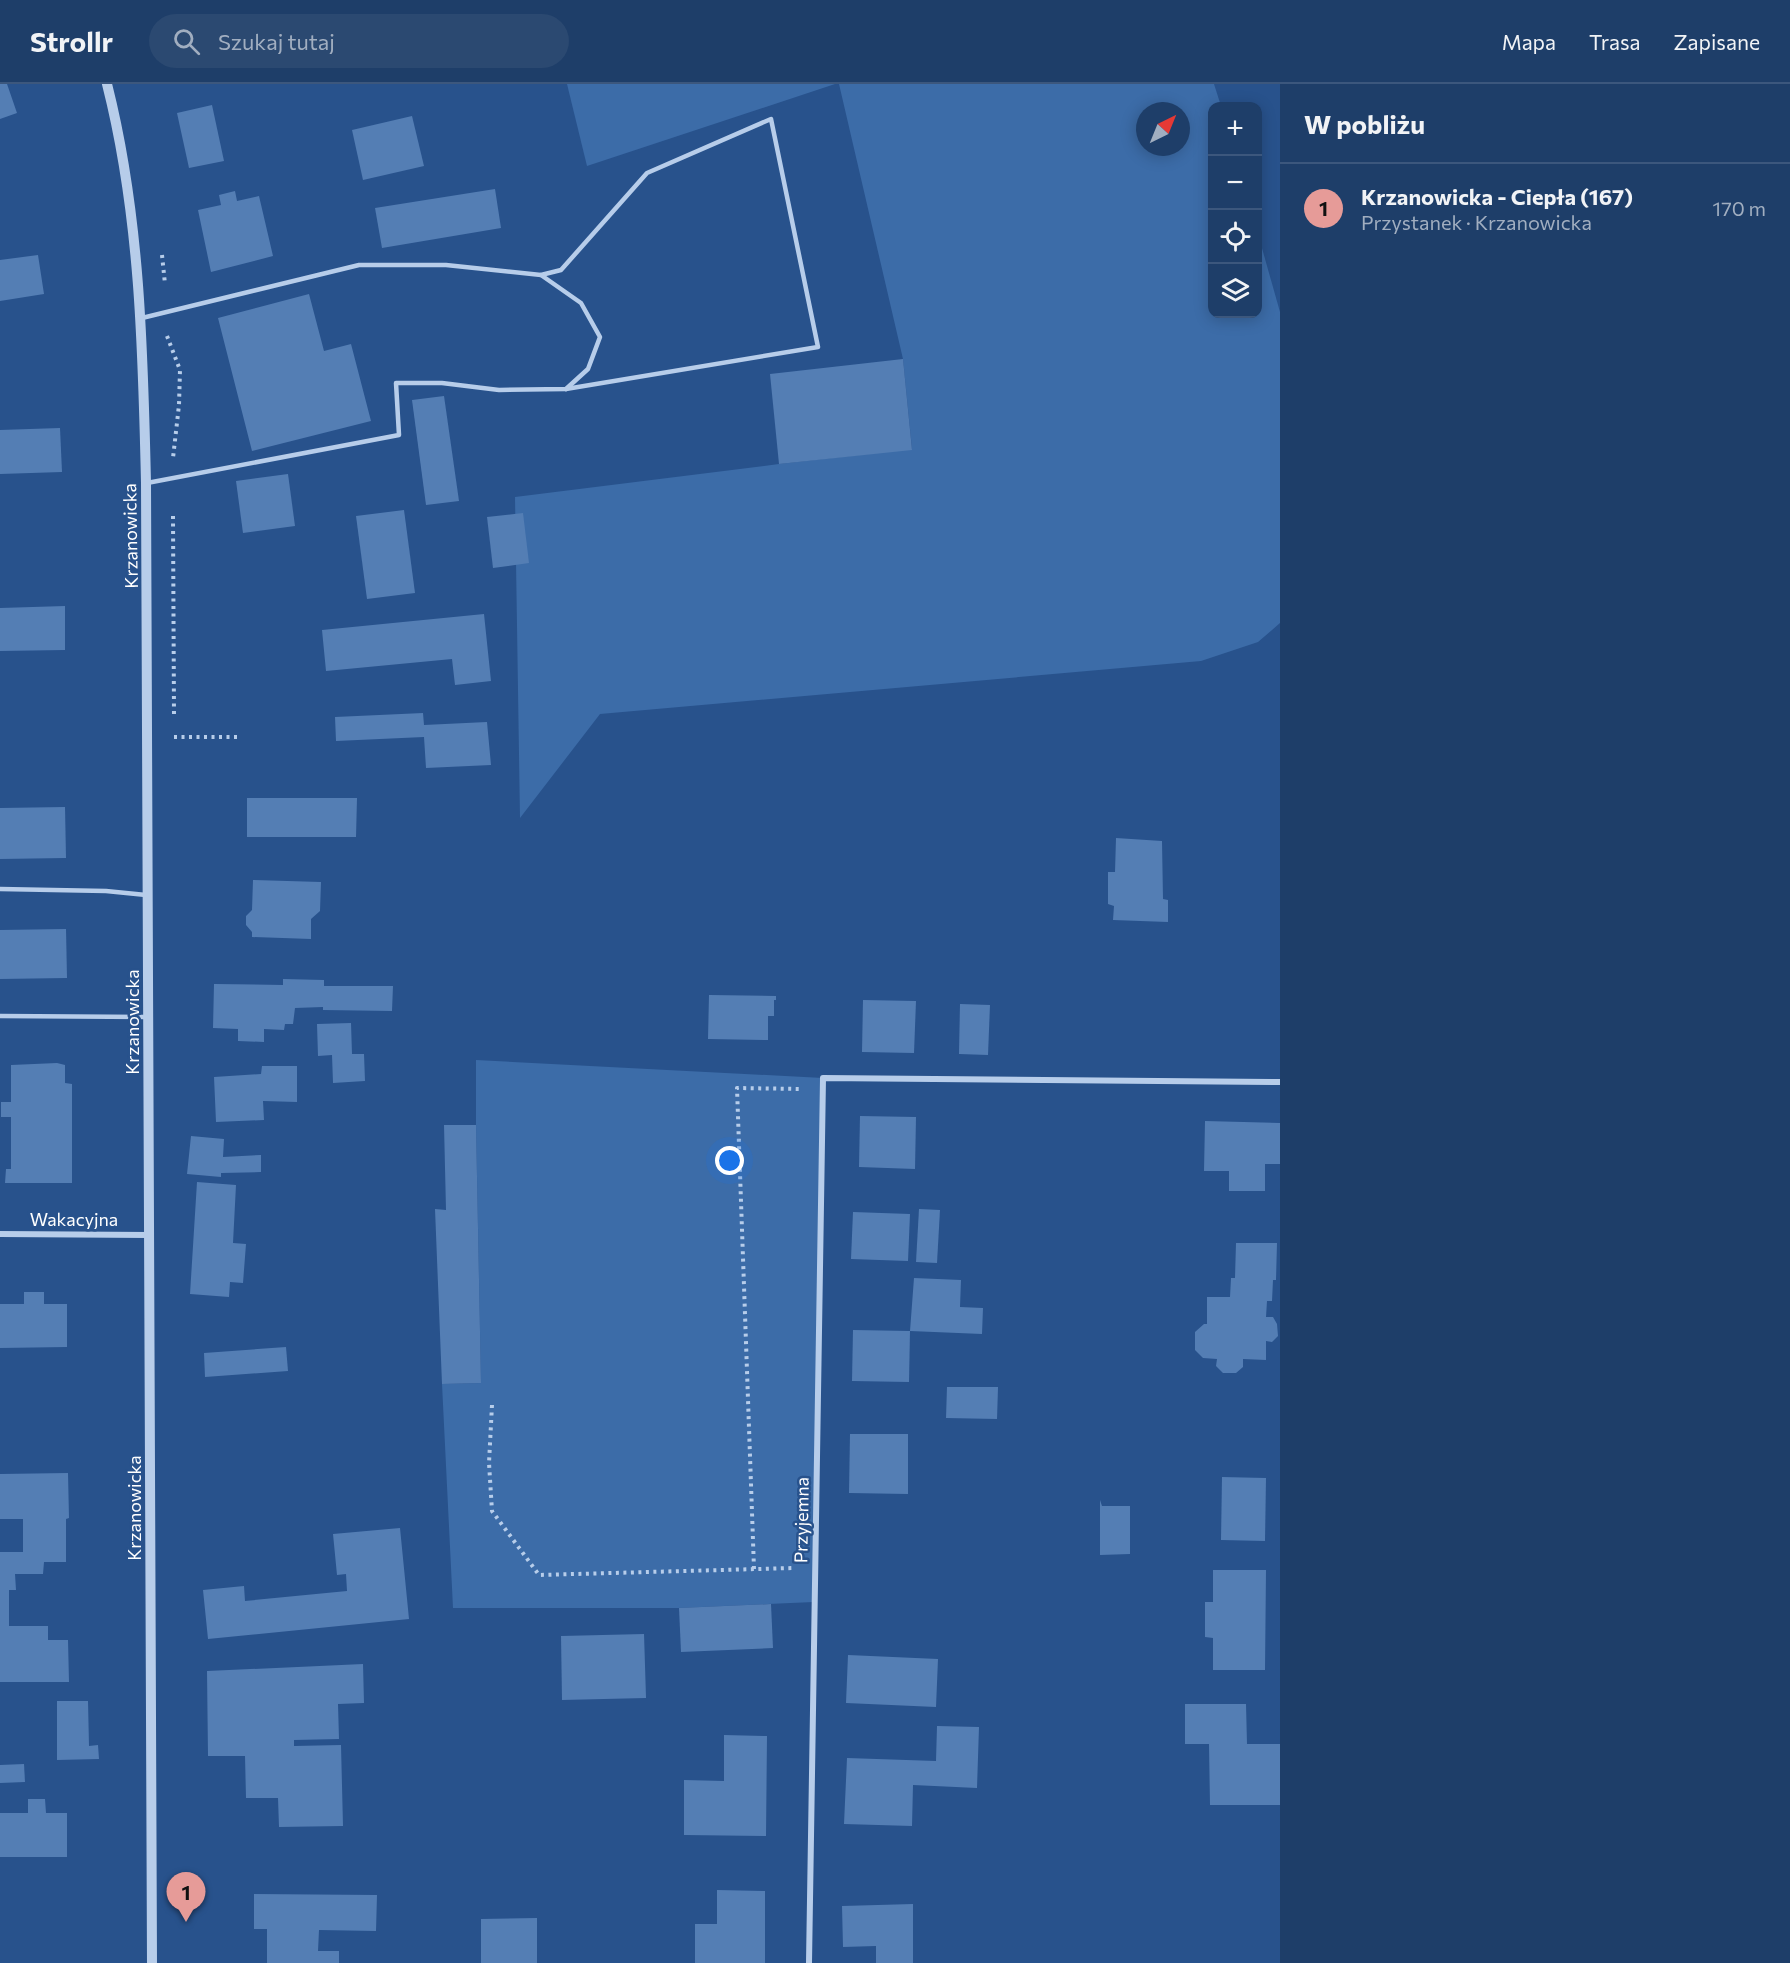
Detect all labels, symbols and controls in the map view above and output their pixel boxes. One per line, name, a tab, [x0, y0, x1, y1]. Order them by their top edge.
search box	[149, 14, 569, 68]
text: Strollr	[30, 24, 113, 58]
icon: search	[170, 25, 203, 58]
text: Szukaj tutaj	[218, 28, 335, 55]
text: Mapa	[1502, 29, 1556, 54]
text: Trasa	[1589, 29, 1640, 54]
text: Zapisane	[1673, 29, 1760, 54]
north arrow	[1136, 102, 1190, 156]
map controls	[1208, 102, 1262, 318]
button: +	[1208, 102, 1262, 156]
text: W pobliżu	[1304, 108, 1425, 139]
button: −	[1208, 156, 1262, 210]
text: Krzanowicka - Ciepła (167)	[1361, 183, 1633, 210]
text: 1	[1319, 196, 1328, 220]
text: 170 m	[1713, 196, 1766, 220]
button: locate	[1208, 210, 1262, 264]
text: Przystanek · Krzanowicka	[1361, 210, 1592, 234]
button: layers	[1208, 264, 1262, 318]
street label: Krzanowicka	[118, 483, 142, 589]
street label: Krzanowicka	[121, 969, 143, 1075]
your location	[715, 1146, 744, 1175]
street label: Wakacyjna	[30, 1208, 118, 1230]
street label: Krzanowicka	[123, 1455, 145, 1561]
street label: Przyjemna	[789, 1477, 813, 1563]
pin: 1	[166, 1872, 206, 1922]

